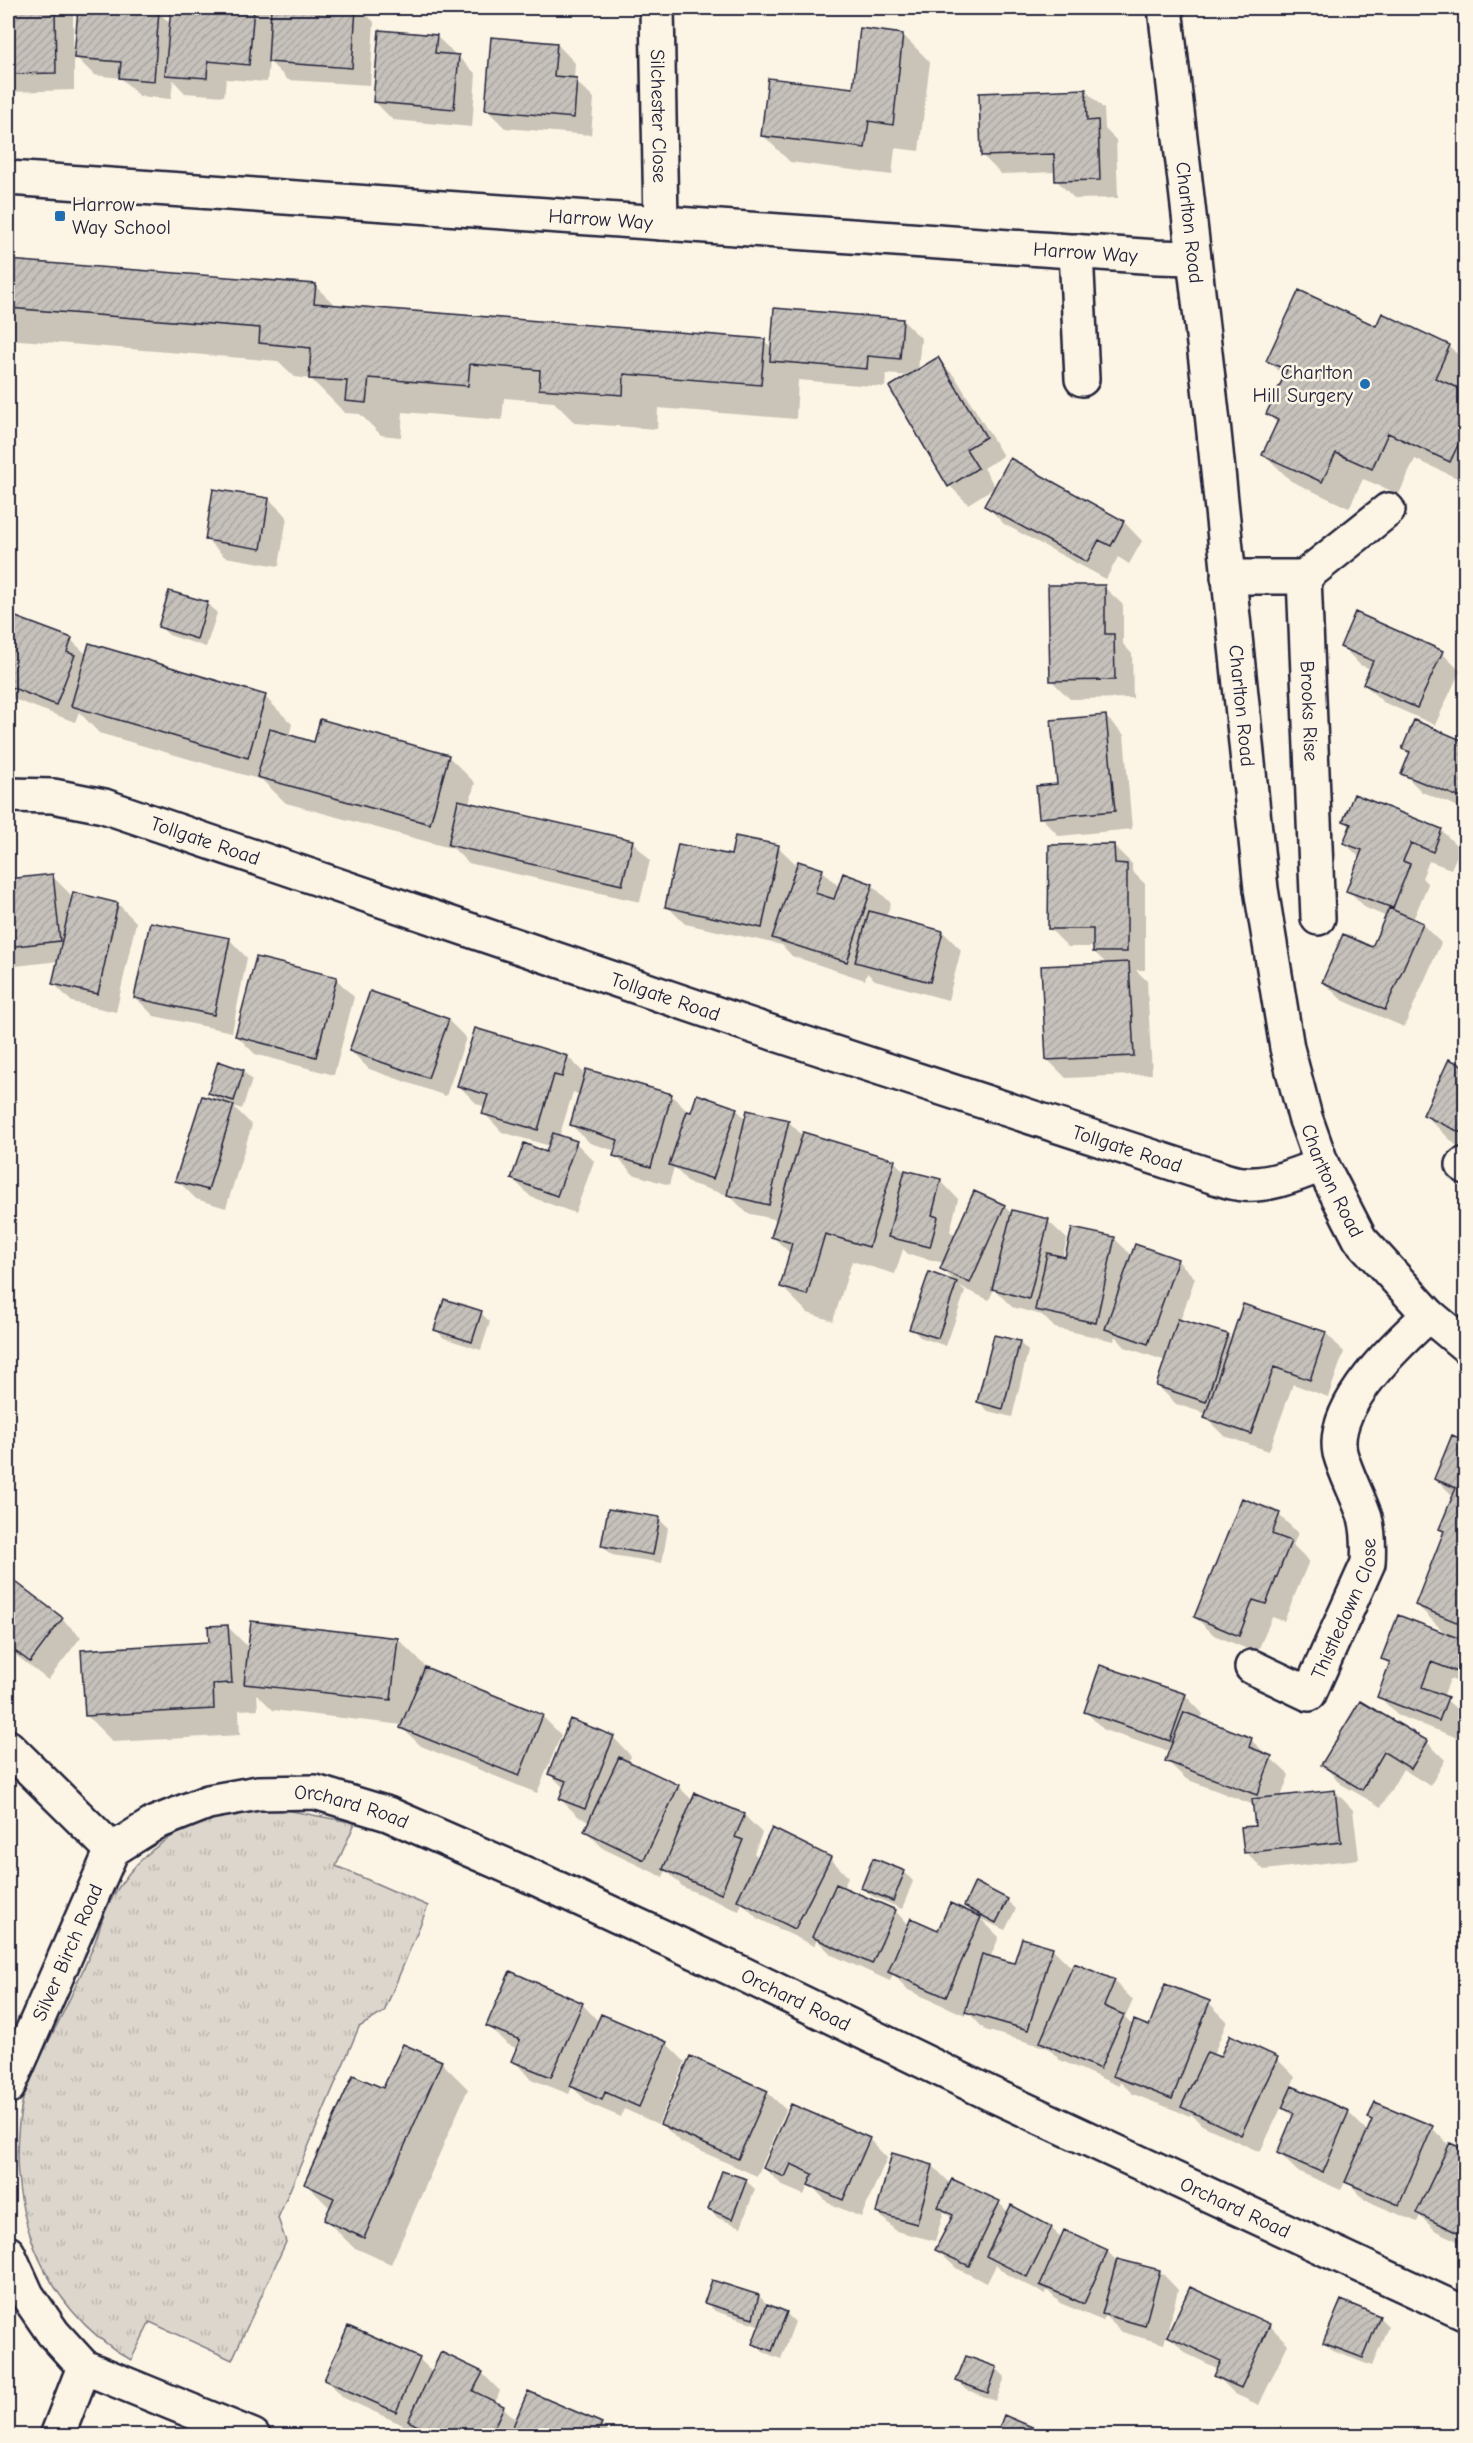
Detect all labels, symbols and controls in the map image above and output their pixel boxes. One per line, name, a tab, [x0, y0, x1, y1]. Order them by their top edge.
street label: Silchester Close	[646, 49, 671, 183]
street label: Charlton Road	[1171, 161, 1208, 285]
place label: Harrow Way School	[72, 193, 171, 239]
street label: Harrow Way	[548, 204, 654, 234]
marker: Harrow Way School	[53, 209, 67, 223]
street label: Harrow Way	[1032, 238, 1138, 268]
place label: Charlton Hill Surgery	[1252, 361, 1353, 407]
marker: Charlton Hill Surgery	[1358, 377, 1372, 391]
street label: Charlton Road	[1224, 644, 1259, 768]
street label: Brooks Rise	[1295, 660, 1323, 762]
street label: Tollgate Road	[148, 812, 263, 870]
street label: Tollgate Road	[608, 968, 723, 1026]
street label: Tollgate Road	[1069, 1120, 1185, 1177]
street label: Charlton Road	[1296, 1121, 1368, 1241]
street label: Thistledown Close	[1306, 1538, 1381, 1683]
street label: Orchard Road	[294, 1781, 412, 1834]
street label: Silver Birch Road	[27, 1881, 108, 2025]
street label: Orchard Road	[737, 1964, 854, 2036]
street label: Orchard Road	[1176, 2172, 1294, 2243]

